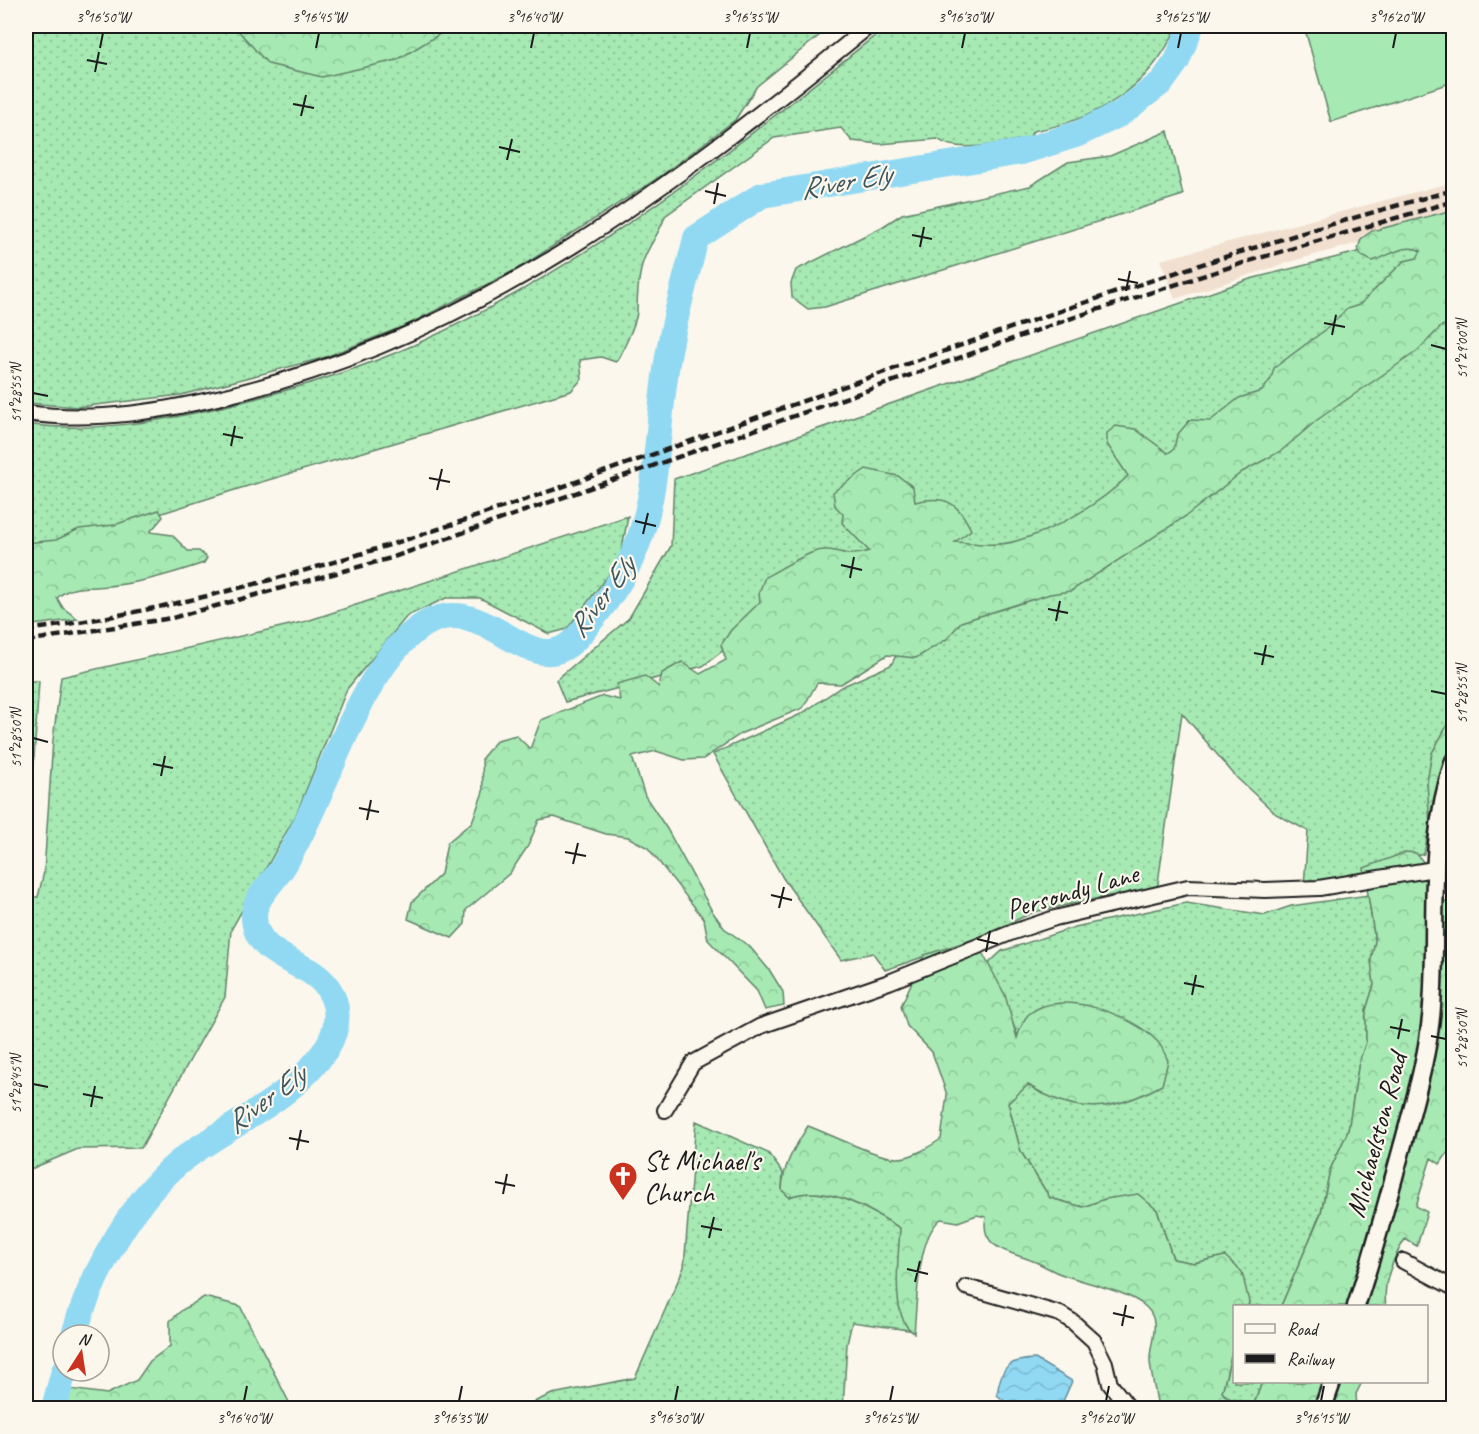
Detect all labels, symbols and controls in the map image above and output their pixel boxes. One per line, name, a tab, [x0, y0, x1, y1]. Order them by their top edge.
text: 3°16'50"W	[76, 8, 133, 27]
text: 3°16'45"W	[292, 8, 349, 27]
text: 3°16'40"W	[507, 8, 564, 27]
text: 3°16'35"W	[723, 8, 780, 27]
text: 3°16'30"W	[938, 8, 995, 27]
text: 3°16'25"W	[1154, 8, 1211, 27]
text: 3°16'20"W	[1369, 8, 1426, 27]
water label: River Ely	[797, 154, 898, 208]
text: 51°29'00"N	[1453, 316, 1472, 379]
text: 51°28'55"N	[7, 360, 26, 423]
water label: River Ely	[558, 545, 646, 645]
text: 51°28'55"N	[1453, 661, 1472, 724]
text: 51°28'50"N	[7, 705, 26, 768]
street label: Persondy Lane	[1002, 855, 1144, 927]
text: 51°28'50"N	[1453, 1006, 1472, 1069]
street label: Michaelston Road	[1337, 1045, 1416, 1221]
text: 51°28'45"N	[7, 1051, 26, 1114]
water label: River Ely	[217, 1054, 317, 1142]
place label: St Michael's Church	[644, 1143, 762, 1210]
church icon: St Michael's Church	[607, 1160, 639, 1202]
legend	[1233, 1305, 1428, 1383]
text: Road	[1287, 1318, 1320, 1340]
north arrow	[51, 1323, 111, 1383]
text: N	[77, 1328, 94, 1351]
text: Railway	[1287, 1348, 1335, 1370]
text: 3°16'40"W	[217, 1409, 274, 1428]
text: 3°16'35"W	[432, 1409, 489, 1428]
text: 3°16'30"W	[648, 1409, 705, 1428]
text: 3°16'25"W	[863, 1409, 920, 1428]
text: 3°16'20"W	[1079, 1409, 1136, 1428]
text: 3°16'15"W	[1294, 1409, 1351, 1428]

